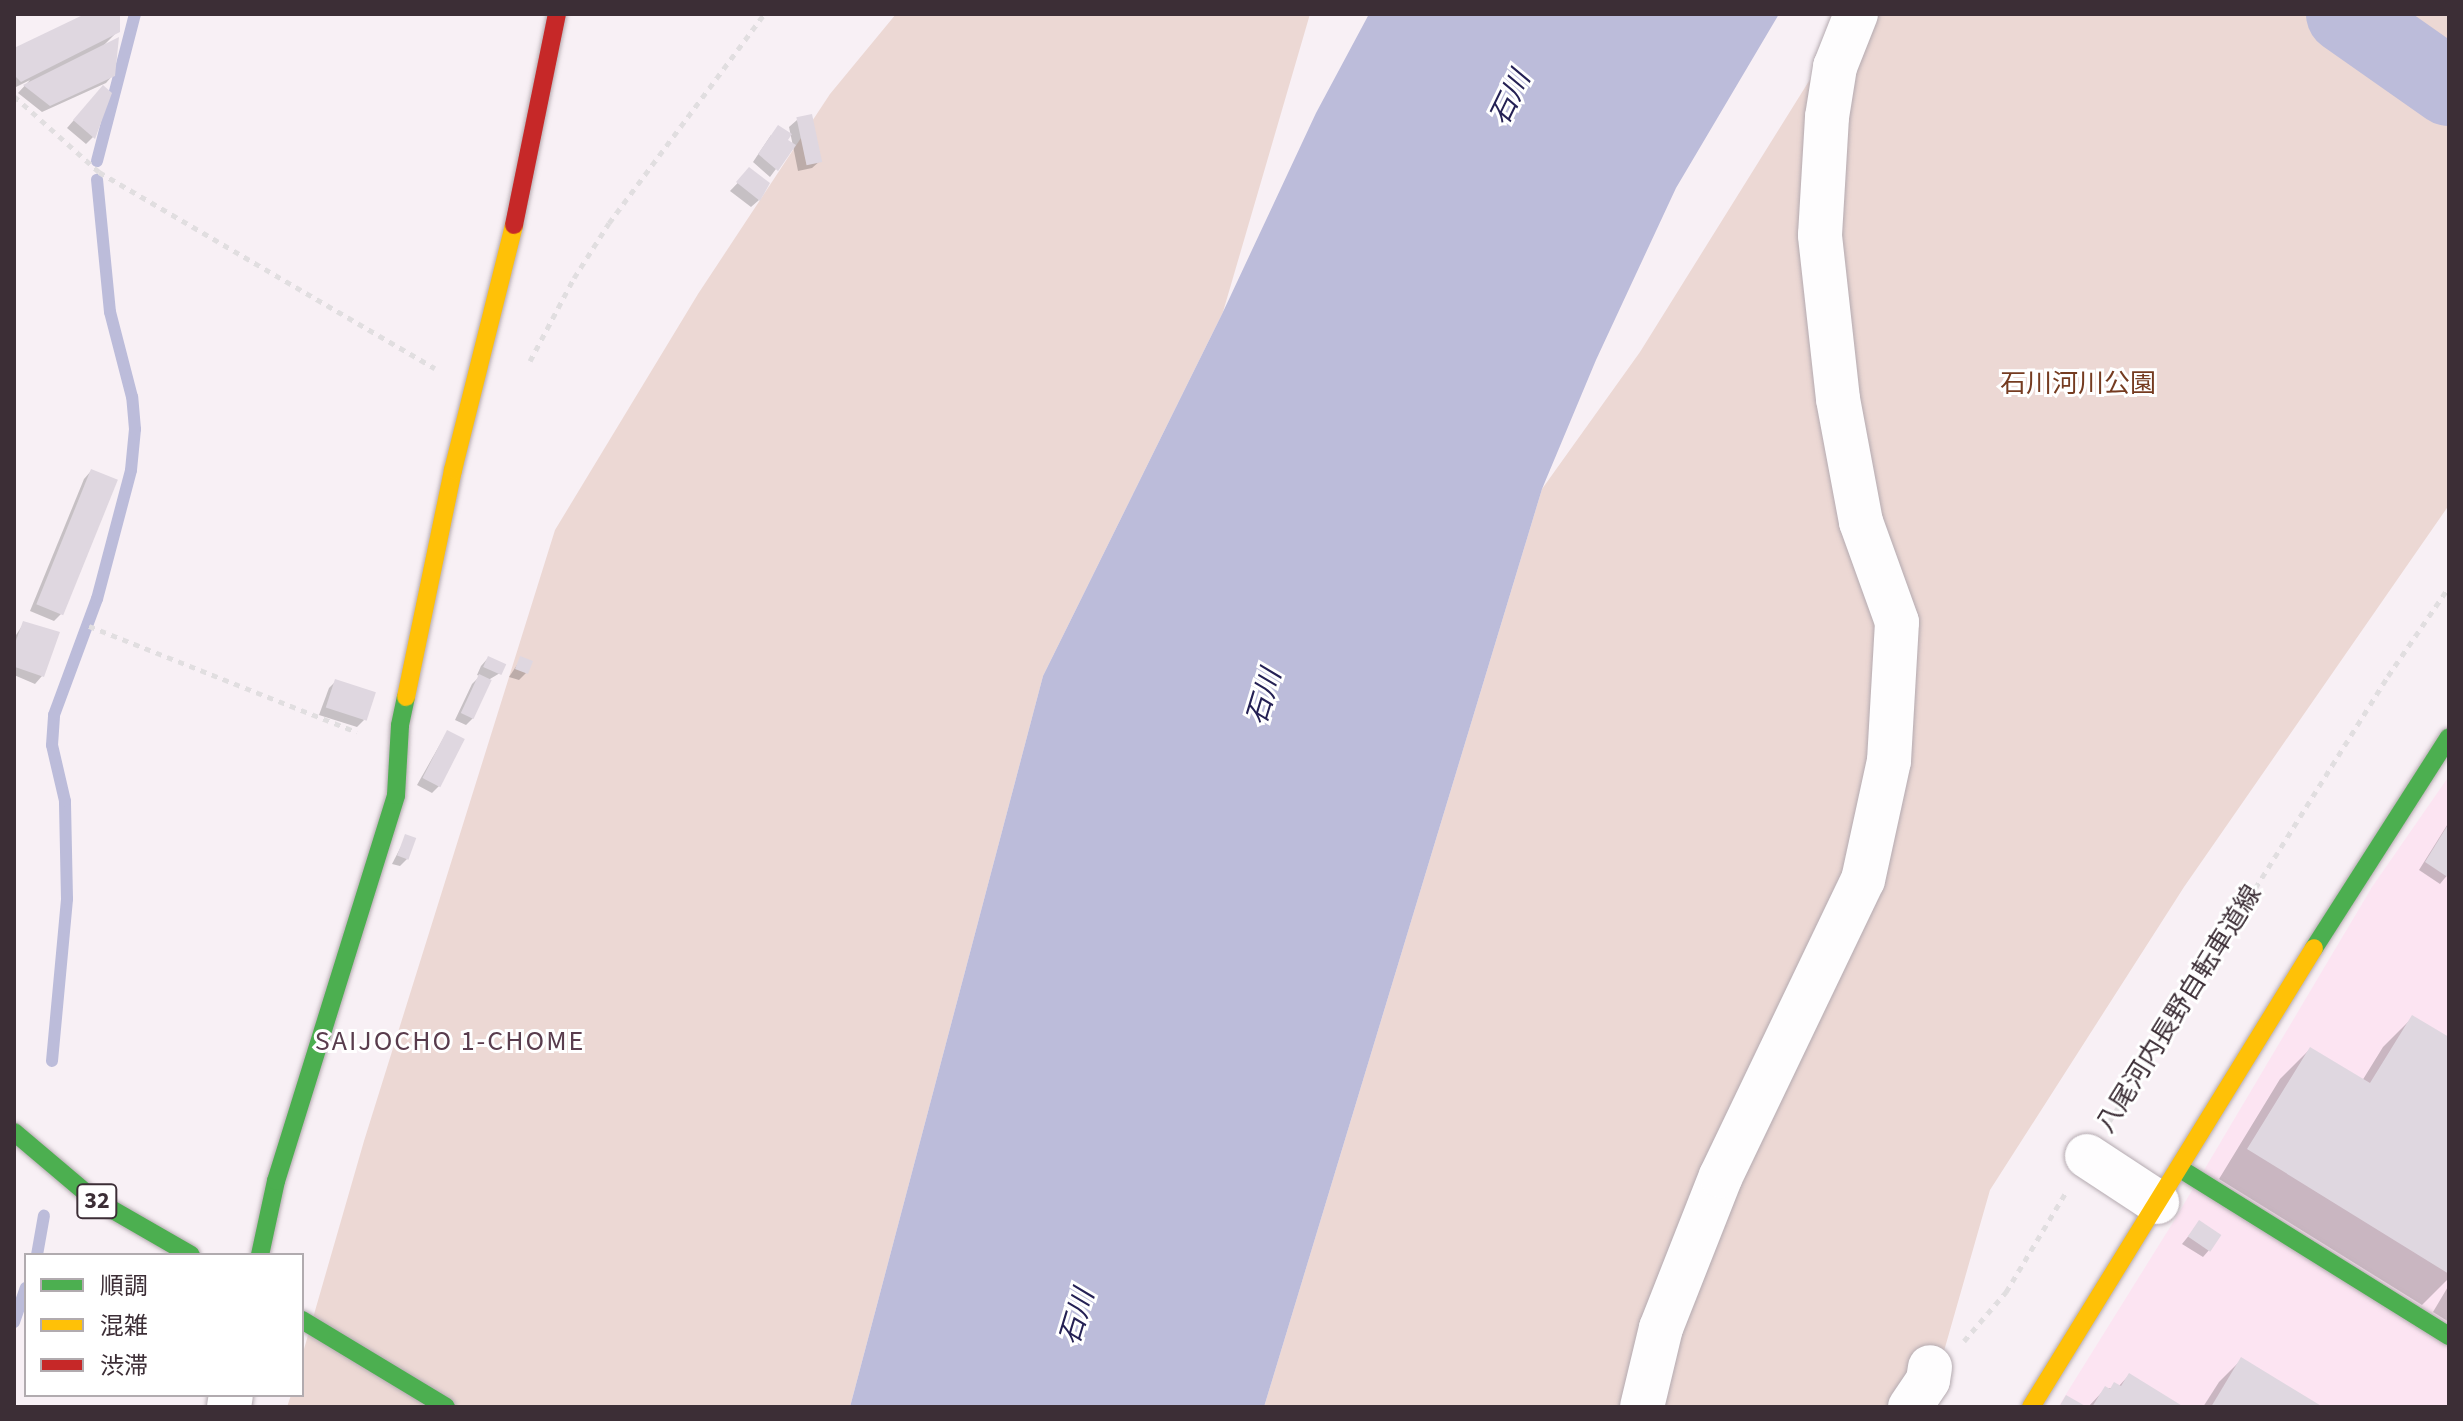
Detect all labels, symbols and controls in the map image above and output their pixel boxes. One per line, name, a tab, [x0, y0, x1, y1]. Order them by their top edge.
water label: 石川	[1483, 65, 1537, 131]
park label: 石川河川公園	[2000, 368, 2156, 400]
water label: 石川	[1240, 665, 1288, 729]
street label: 八尾河内長野自転車道線	[2090, 879, 2268, 1139]
district label: SAIJOCHO 1-CHOME	[315, 1024, 585, 1058]
road number: 32	[75, 1181, 119, 1221]
legend	[24, 1253, 304, 1397]
text: 順調	[100, 1269, 148, 1304]
water label: 石川	[1053, 1285, 1101, 1349]
text: 混雑	[100, 1309, 148, 1344]
text: 渋滞	[100, 1349, 148, 1384]

